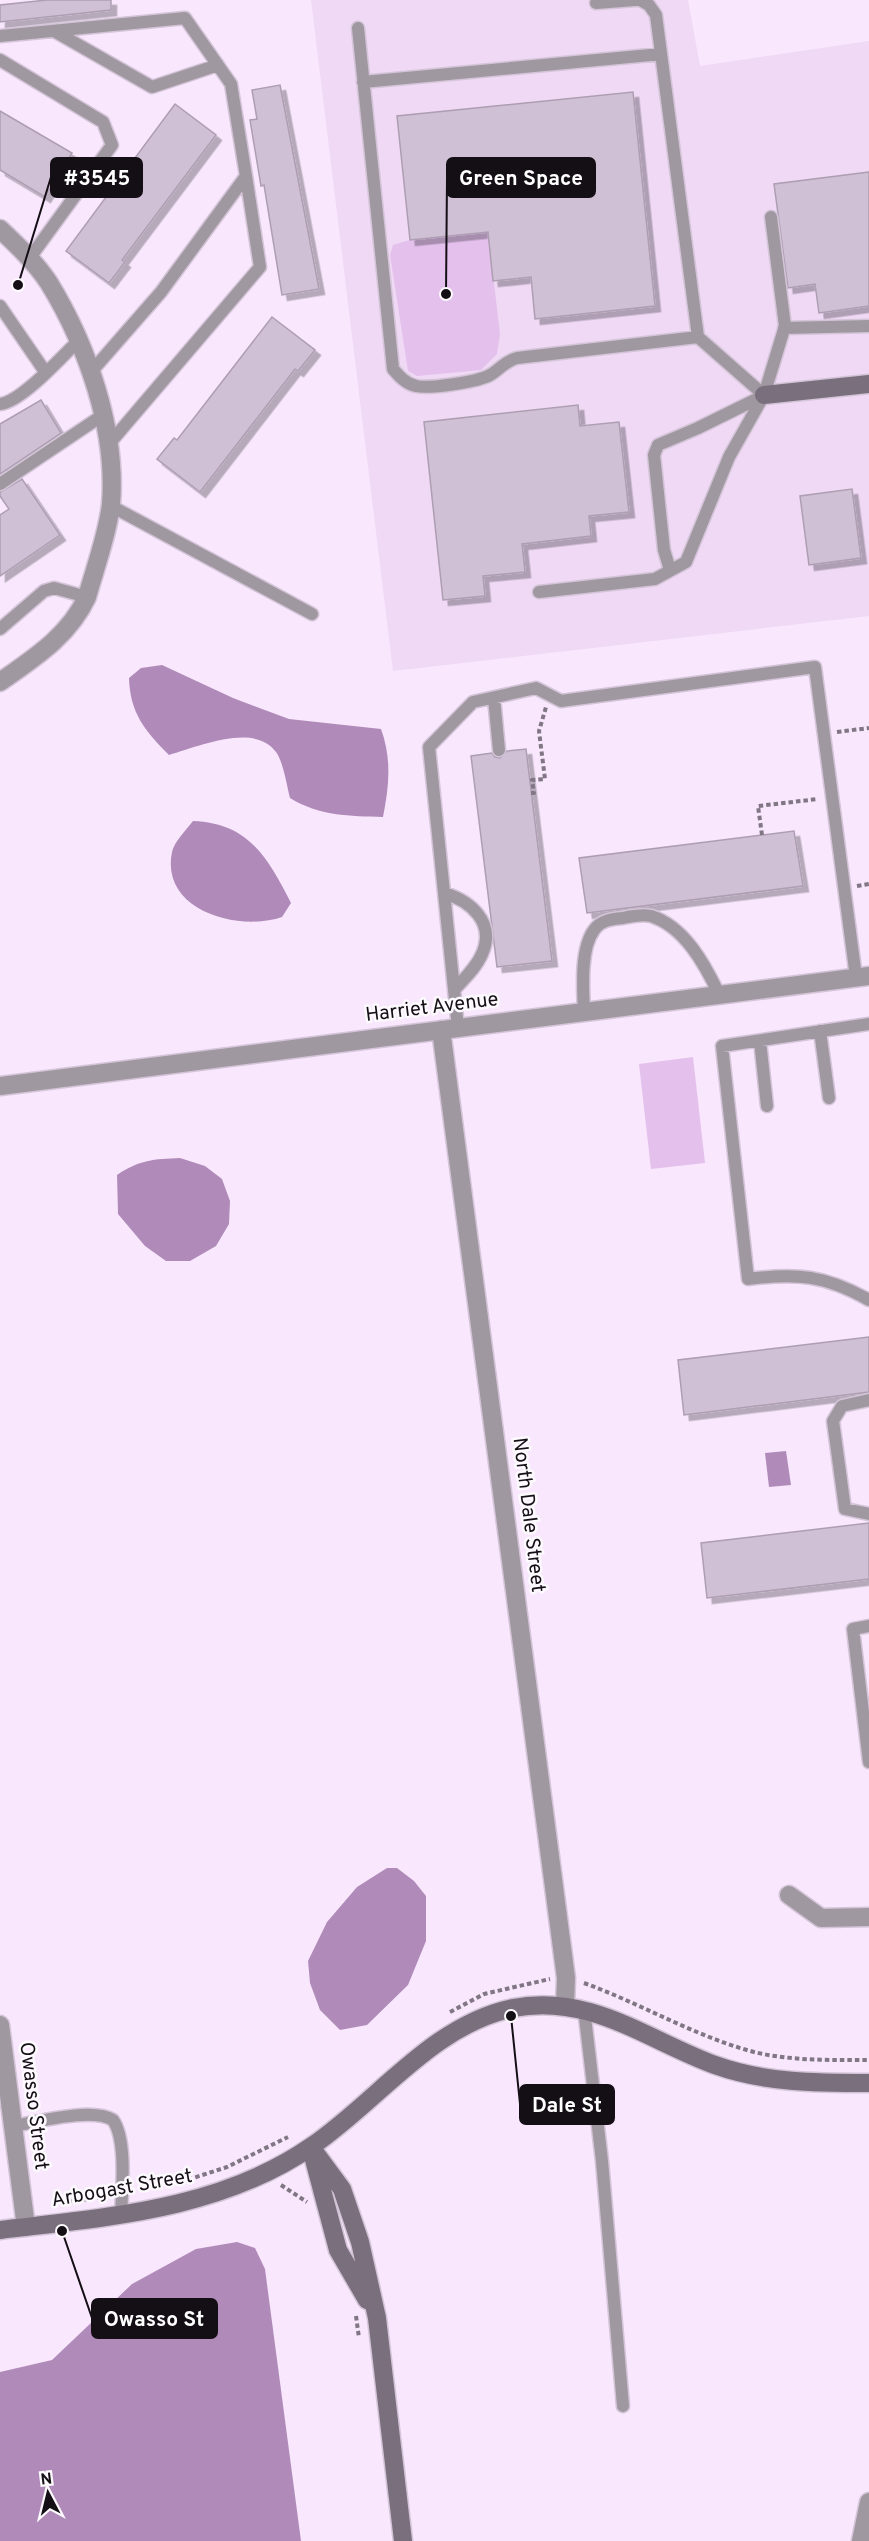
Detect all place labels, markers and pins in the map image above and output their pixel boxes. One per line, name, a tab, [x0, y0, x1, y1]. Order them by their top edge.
callout: #3545	[51, 158, 142, 197]
callout: Green Space	[447, 158, 595, 197]
callout: Dale St	[520, 2085, 614, 2124]
callout: Owasso St	[92, 2299, 217, 2338]

